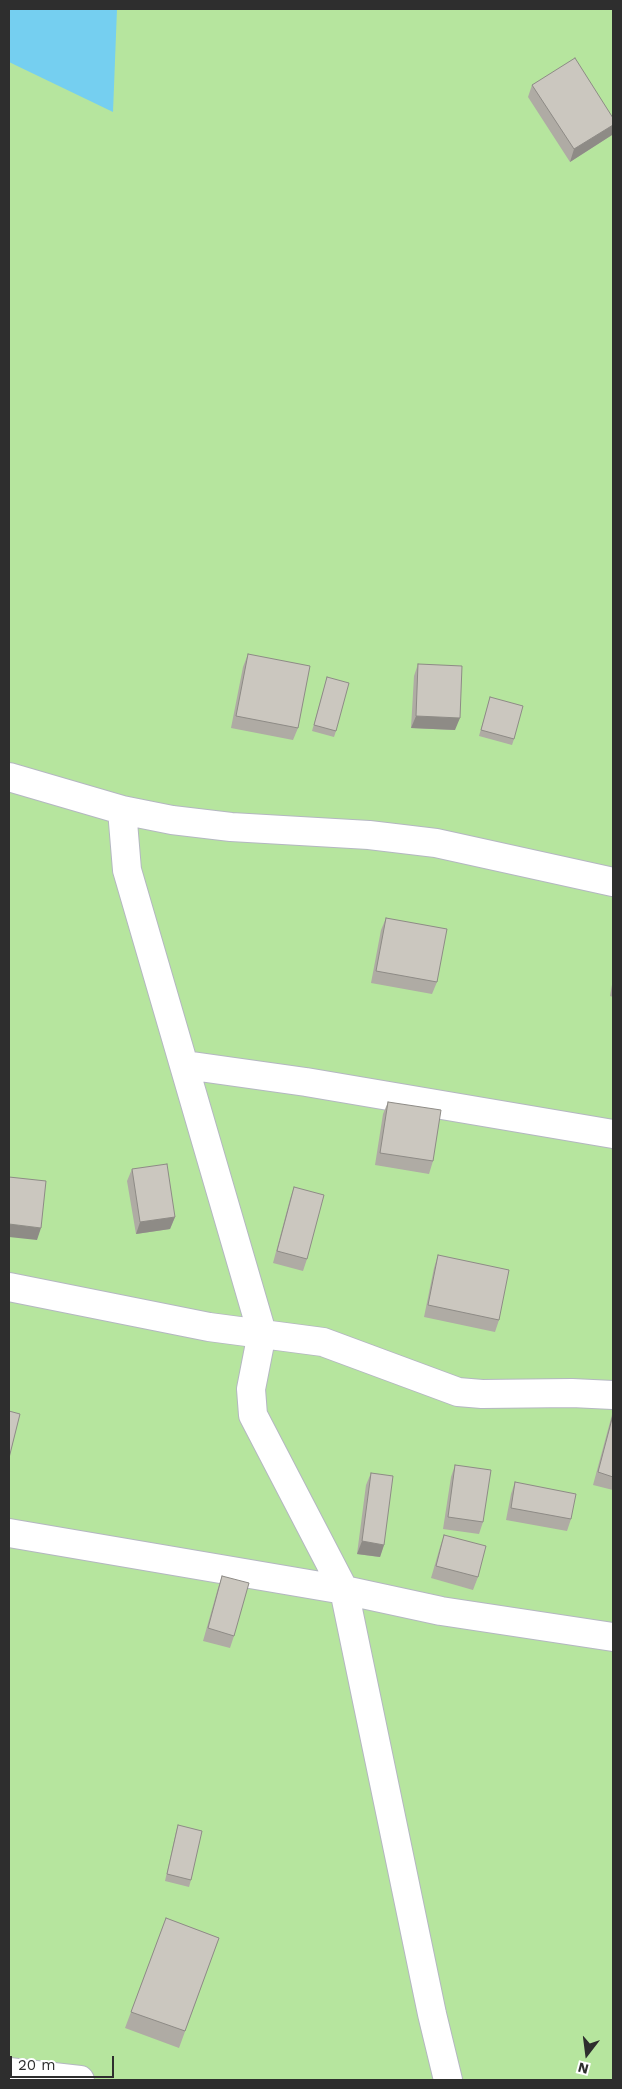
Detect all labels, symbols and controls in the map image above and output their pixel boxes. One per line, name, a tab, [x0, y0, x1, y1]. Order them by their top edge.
north arrow	[562, 2029, 612, 2079]
scale bar	[12, 2046, 116, 2078]
text: 20 m	[18, 2056, 56, 2074]
text: N	[576, 2059, 590, 2078]

